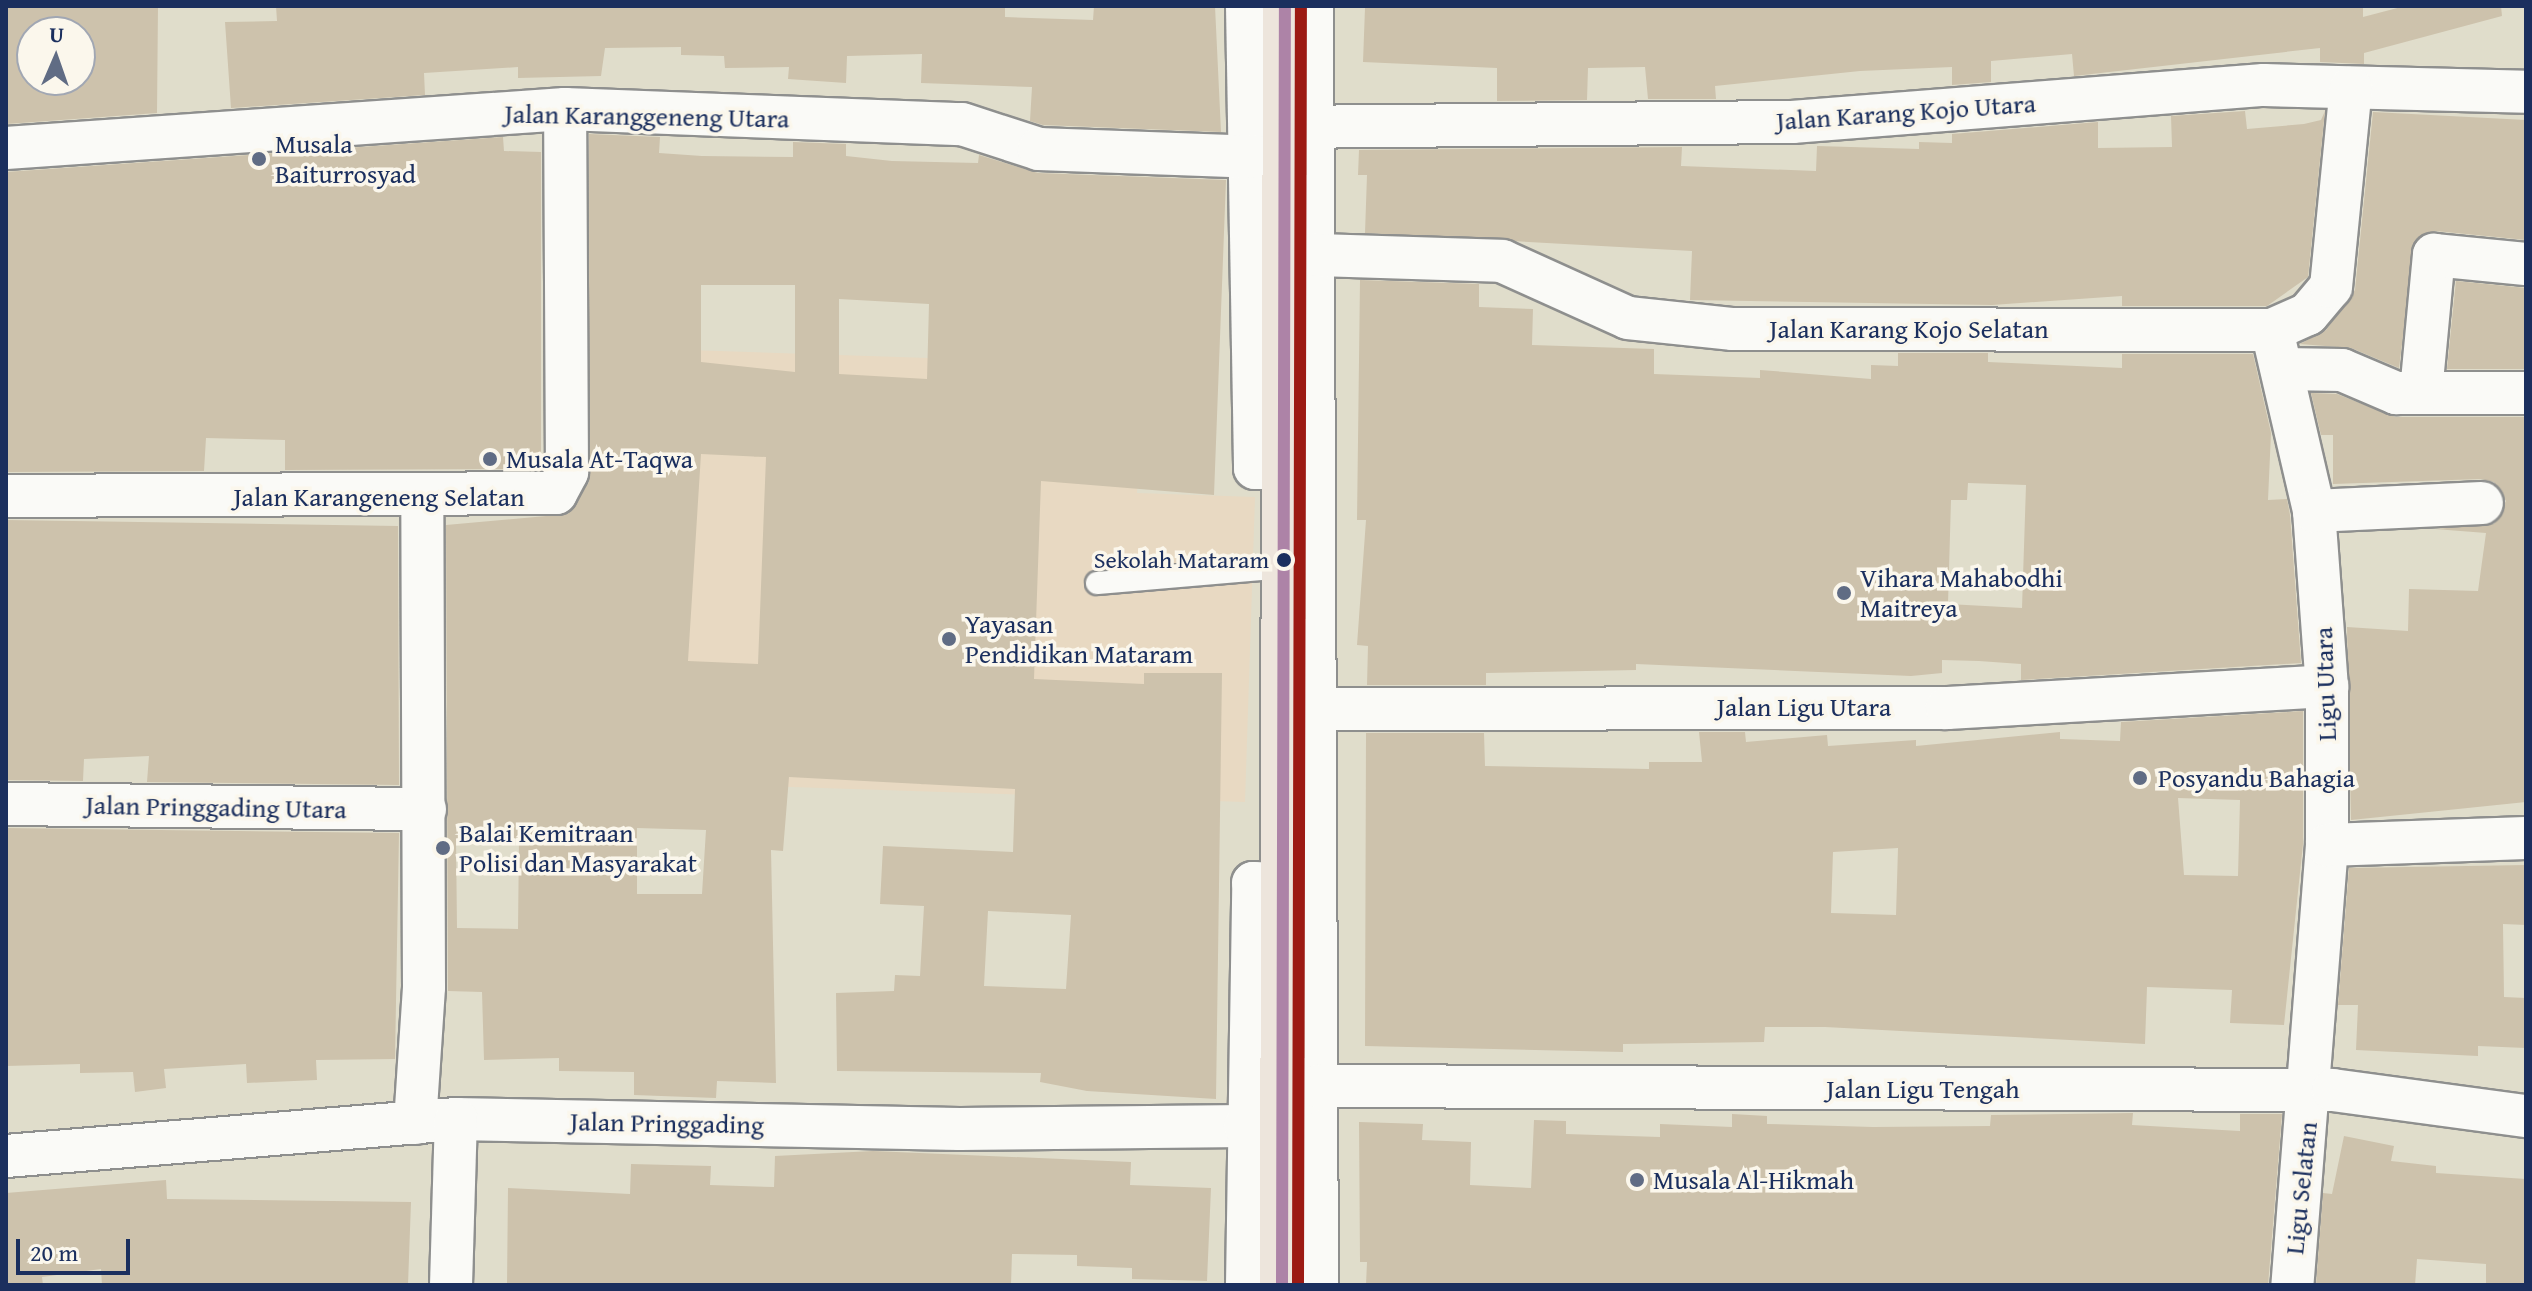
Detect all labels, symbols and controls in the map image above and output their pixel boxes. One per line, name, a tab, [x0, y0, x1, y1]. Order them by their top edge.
north arrow	[16, 16, 96, 96]
text: U	[49, 18, 65, 50]
street label: Jalan Karang Kojo Utara	[1775, 87, 2037, 137]
street label: Jalan Karanggeneng Utara	[504, 98, 790, 134]
place label: Musala Baiturrosyad	[275, 128, 416, 190]
marker: Musala Baiturrosyad	[250, 150, 268, 168]
street label: Jalan Karang Kojo Selatan	[1769, 313, 2049, 345]
place label: Musala At-Taqwa	[506, 443, 693, 475]
marker: Musala At-Taqwa	[481, 450, 499, 468]
street label: Jalan Karangeneng Selatan	[233, 481, 525, 513]
place label: Sekolah Mataram	[1094, 546, 1269, 574]
marker: Sekolah Mataram	[1276, 552, 1292, 568]
place label: Vihara Mahabodhi Maitreya	[1860, 562, 2063, 624]
marker: Vihara Mahabodhi Maitreya	[1835, 584, 1853, 602]
place label: Yayasan Pendidikan Mataram	[965, 608, 1193, 670]
street label: Ligu Utara	[2307, 626, 2343, 742]
marker: Yayasan Pendidikan Mataram	[940, 630, 958, 648]
street label: Jalan Ligu Utara	[1717, 691, 1891, 723]
place label: Posyandu Bahagia	[2158, 762, 2355, 794]
marker: Posyandu Bahagia	[2129, 767, 2151, 789]
street label: Jalan Pringgading Utara	[85, 789, 347, 825]
place label: Balai Kemitraan Polisi dan Masyarakat	[459, 817, 697, 878]
marker: Balai Kemitraan Polisi dan Masyarakat	[434, 839, 452, 857]
street label: Jalan Ligu Tengah	[1826, 1073, 2020, 1105]
street label: Jalan Pringgading	[570, 1106, 764, 1140]
street label: Ligu Selatan	[2279, 1120, 2323, 1256]
place label: Musala Al-Hikmah	[1653, 1164, 1854, 1196]
marker: Musala Al-Hikmah	[1628, 1171, 1646, 1189]
scale bar	[20, 1223, 134, 1273]
text: 20 m	[30, 1235, 78, 1270]

